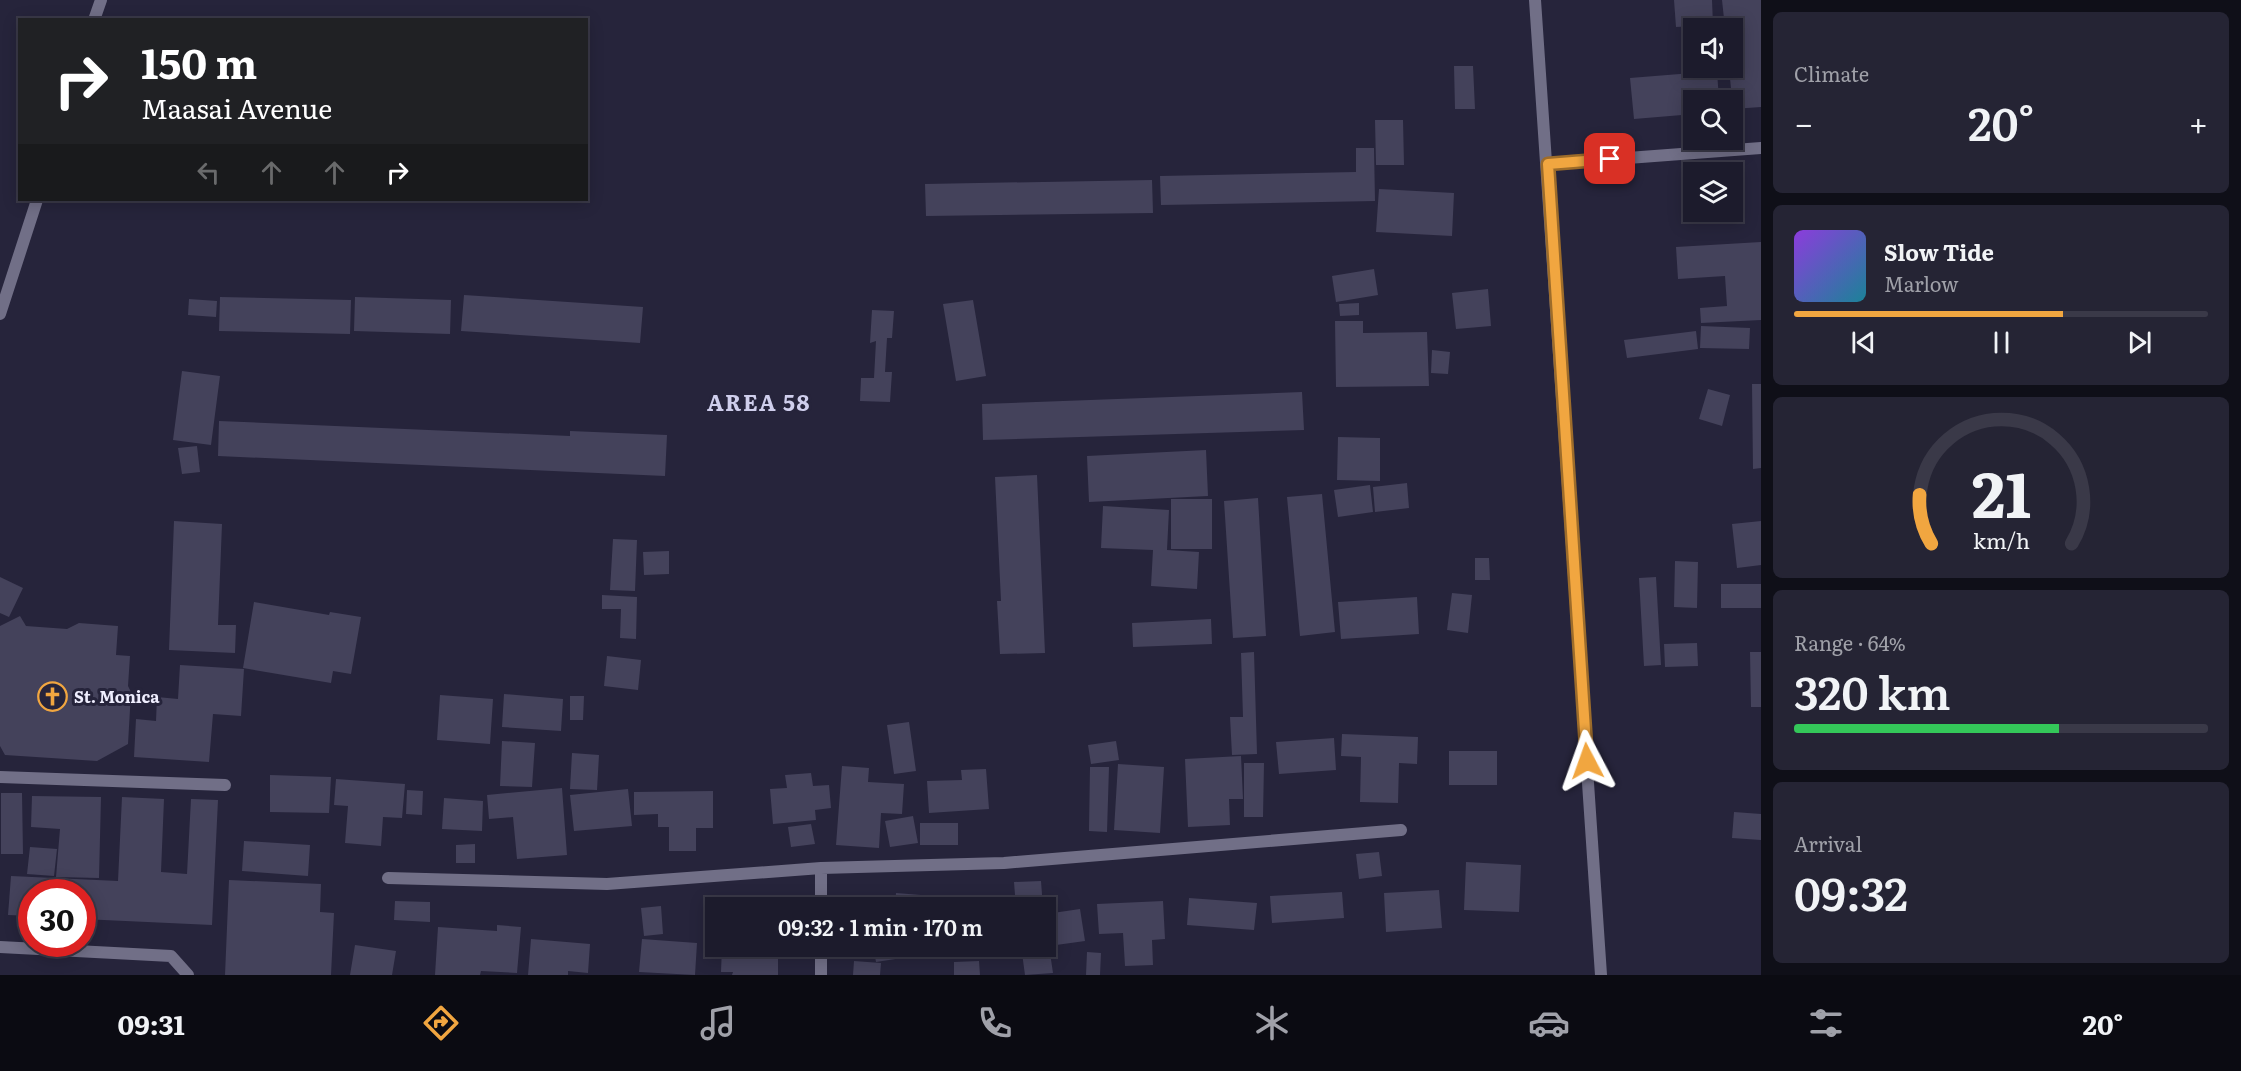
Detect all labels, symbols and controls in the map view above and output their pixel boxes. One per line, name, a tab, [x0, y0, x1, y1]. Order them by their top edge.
map controls	[1683, 18, 1743, 222]
button: sound	[1683, 18, 1743, 78]
text: 150 m	[141, 30, 257, 92]
icon: right	[42, 42, 120, 120]
text: Climate	[1794, 58, 1869, 88]
text: Maasai Avenue	[141, 87, 332, 127]
text: 20°	[1968, 88, 2034, 155]
button: search	[1683, 90, 1743, 150]
text: −	[1794, 97, 1813, 146]
text: +	[2189, 97, 2208, 146]
pin	[1584, 133, 1635, 184]
icon: arrive	[1593, 142, 1626, 175]
icon: left	[192, 156, 225, 189]
icon: ahead	[255, 156, 288, 189]
icon: ahead	[318, 156, 351, 189]
icon: right	[381, 156, 414, 189]
button: layers	[1683, 162, 1743, 222]
text: Slow Tide	[1884, 235, 1994, 268]
text: Marlow	[1884, 268, 1959, 298]
icon: previous	[1847, 326, 1880, 359]
icon: pause	[1985, 326, 2018, 359]
icon: next	[2123, 326, 2156, 359]
district label: AREA 58	[707, 385, 811, 418]
text: 21	[1971, 446, 2031, 538]
text: km/h	[1972, 525, 2030, 557]
text: Range · 64%	[1794, 627, 1906, 657]
text: 320 km	[1794, 657, 1951, 724]
church icon: St. Monica	[37, 681, 69, 713]
place label: St. Monica	[74, 684, 160, 708]
position arrow	[1555, 729, 1619, 793]
text: Arrival	[1794, 828, 1862, 858]
text: 09:32	[1794, 858, 1908, 925]
speed limit sign: 30	[18, 879, 96, 957]
text: 09:32 · 1 min · 170 m	[778, 910, 983, 943]
icon: directions	[420, 1002, 462, 1044]
icon: music	[697, 1002, 739, 1044]
icon: phone	[974, 1002, 1016, 1044]
icon: climate	[1251, 1002, 1293, 1044]
icon: car	[1528, 1002, 1570, 1044]
icon: filters	[1805, 1002, 1847, 1044]
text: 09:31	[118, 1003, 185, 1043]
text: 20°	[2083, 1003, 2123, 1043]

